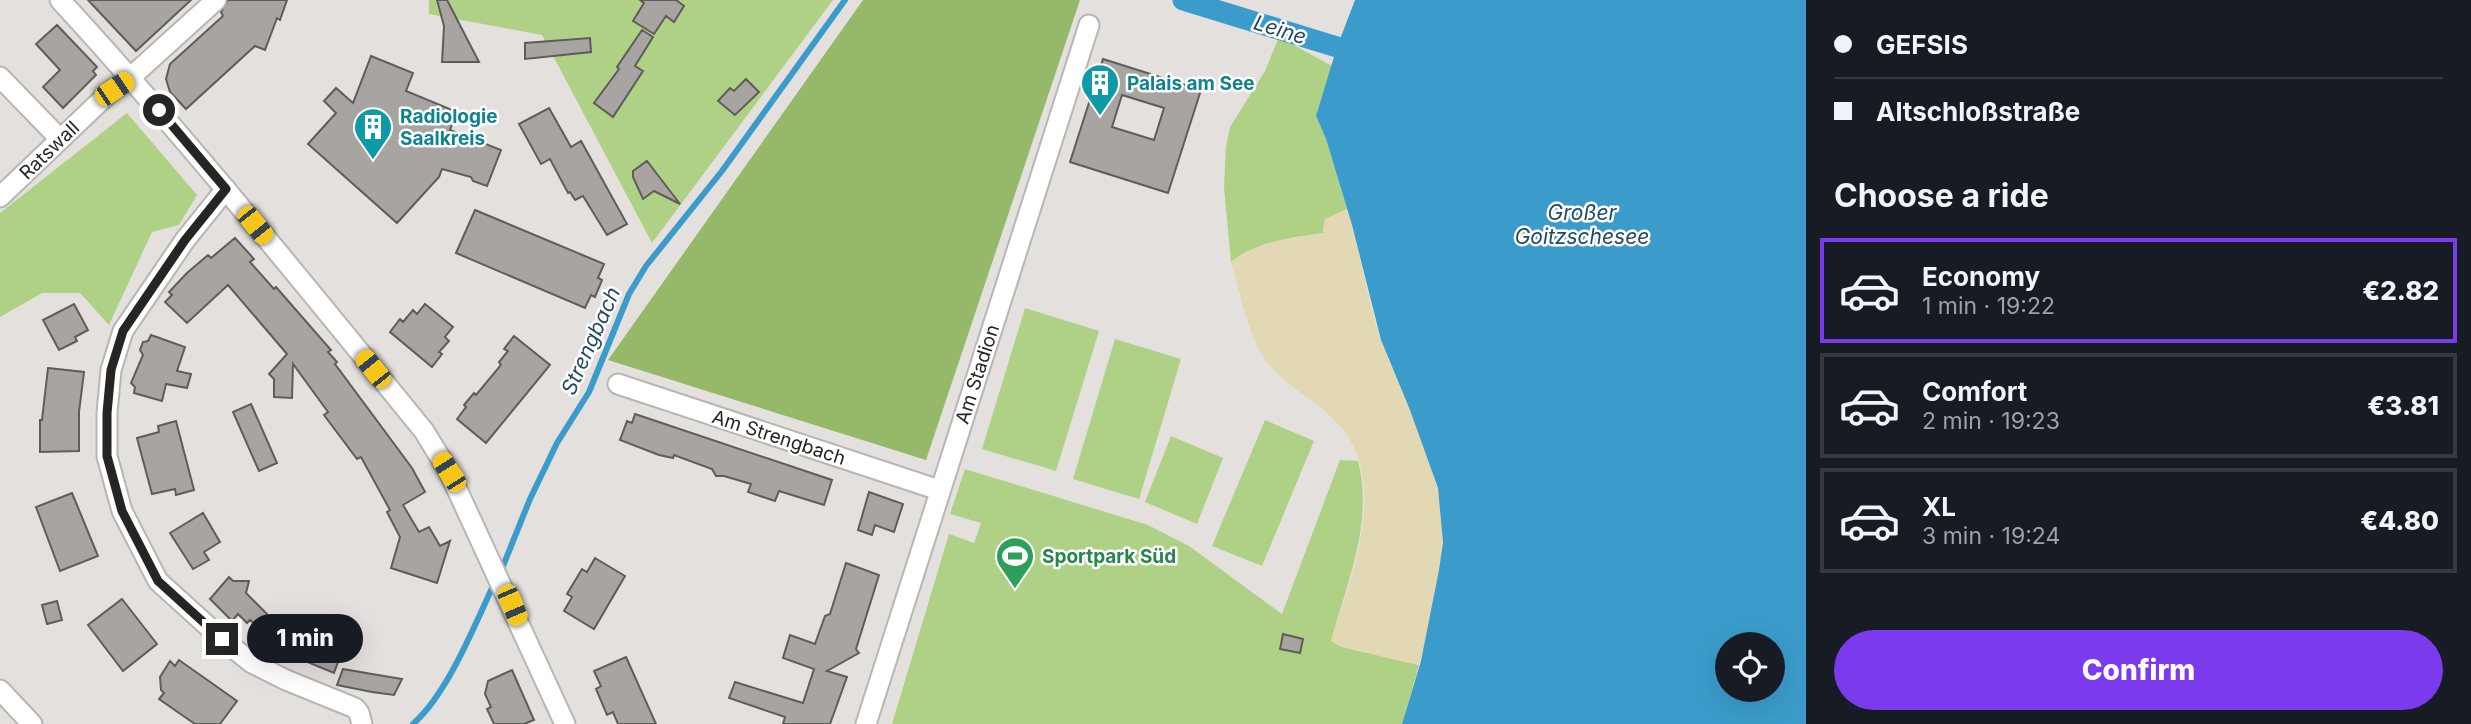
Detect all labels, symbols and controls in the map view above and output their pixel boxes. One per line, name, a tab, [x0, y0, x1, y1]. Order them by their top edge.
water label: Leine	[1251, 10, 1309, 49]
text: GEFSIS	[1876, 29, 1968, 60]
building icon: Palais am See	[1079, 62, 1121, 117]
car	[91, 69, 138, 109]
place label: Palais am See	[1127, 72, 1255, 95]
route start	[143, 94, 175, 126]
text: Altschloßstraße	[1876, 96, 2080, 127]
place label: Radiologie Saalkreis	[400, 105, 497, 150]
building icon: Radiologie Saalkreis	[352, 106, 394, 161]
street label: Ratswall	[15, 116, 84, 184]
text: Choose a ride	[1834, 176, 2049, 215]
water label: Großer Goitzschesee	[1515, 200, 1649, 249]
car	[234, 202, 277, 248]
icon: car	[1838, 259, 1901, 322]
text: Economy	[1922, 261, 2040, 292]
text: €2.82	[2362, 275, 2439, 306]
water label: Strengbach	[556, 283, 625, 399]
text: 1 min · 19:22	[1922, 292, 2055, 320]
street label: Am Stadion	[951, 322, 1004, 427]
car	[352, 346, 395, 392]
icon: car	[1838, 374, 1901, 437]
text: Comfort	[1922, 376, 2027, 407]
text: €3.81	[2367, 390, 2439, 421]
street label: Am Strengbach	[709, 405, 848, 470]
text: 2 min · 19:23	[1922, 407, 2060, 435]
car	[429, 449, 470, 495]
icon: car	[1838, 489, 1901, 552]
text: XL	[1922, 491, 1956, 522]
text: €4.80	[2360, 505, 2439, 536]
text: 3 min · 19:24	[1922, 522, 2060, 550]
sports icon: Sportpark Süd	[994, 535, 1036, 590]
place label: Sportpark Süd	[1042, 545, 1176, 568]
car	[495, 582, 530, 628]
callout: 1 min	[246, 614, 362, 664]
route end	[206, 623, 238, 655]
text: 1 min	[276, 624, 334, 652]
button: Confirm	[1834, 630, 2443, 710]
map controls	[1715, 632, 1785, 702]
button: locate	[1715, 632, 1785, 702]

